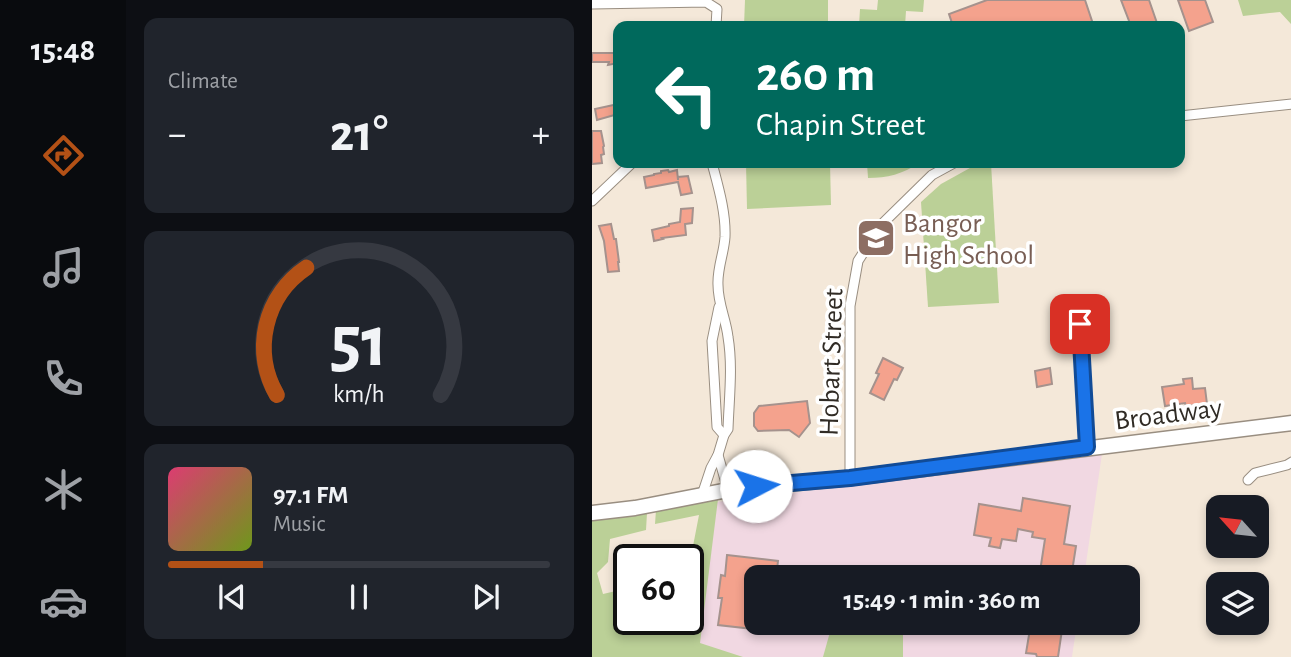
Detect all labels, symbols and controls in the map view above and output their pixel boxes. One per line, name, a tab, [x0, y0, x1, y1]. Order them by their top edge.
text: 15:48	[31, 34, 95, 66]
icon: left	[641, 49, 732, 140]
text: 260 m	[756, 51, 875, 100]
text: Climate	[168, 70, 238, 93]
text: 21°	[330, 108, 388, 160]
text: Chapin Street	[756, 109, 925, 141]
text: −	[168, 116, 186, 154]
text: +	[532, 116, 550, 154]
icon: directions	[39, 131, 88, 180]
place label: Bangor High School	[903, 210, 1034, 270]
school or university icon: Bangor High School	[855, 217, 897, 259]
icon: music	[39, 243, 88, 292]
street label: Hobart Street	[815, 288, 849, 436]
pin	[1050, 294, 1110, 354]
icon: arrive	[1061, 305, 1099, 343]
text: 51	[330, 307, 388, 380]
icon: phone	[39, 354, 88, 403]
text: km/h	[333, 381, 385, 406]
street label: Broadway	[1113, 395, 1224, 435]
position arrow	[719, 449, 793, 523]
icon: climate	[39, 465, 88, 514]
text: 97.1 FM	[273, 482, 348, 508]
north arrow	[1206, 495, 1269, 558]
map controls	[1206, 495, 1269, 635]
text: Music	[273, 513, 325, 536]
speed limit sign: 60	[613, 544, 704, 635]
button: layers	[1206, 572, 1269, 635]
icon: car	[39, 577, 88, 626]
icon: previous	[213, 578, 251, 616]
icon: pause	[340, 578, 378, 616]
icon: next	[467, 578, 505, 616]
text: 15:49 · 1 min · 360 m	[844, 587, 1040, 613]

